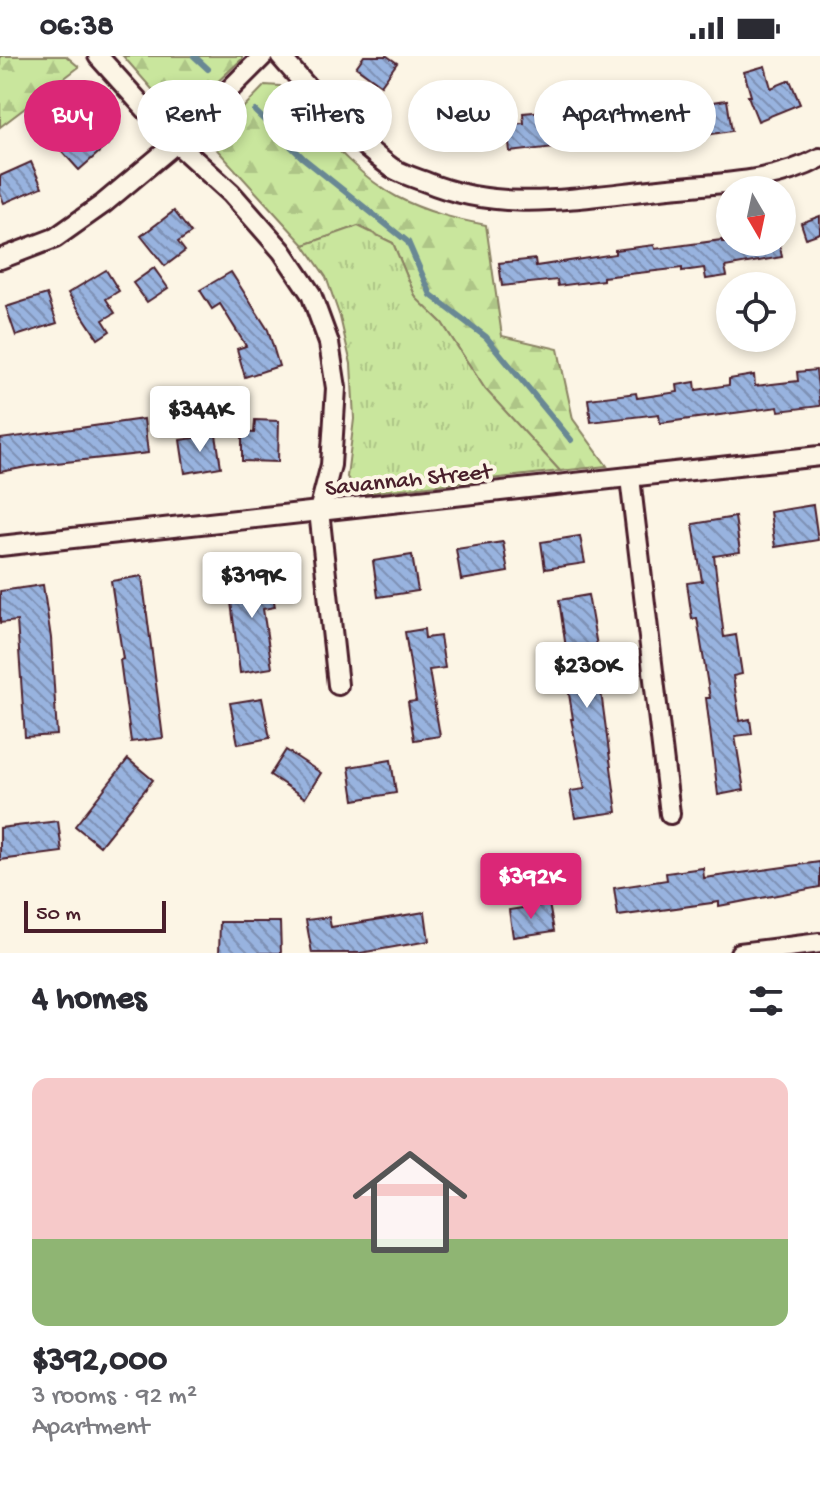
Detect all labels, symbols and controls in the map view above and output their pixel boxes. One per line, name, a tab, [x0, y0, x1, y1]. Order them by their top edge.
text: 06:38	[40, 11, 114, 46]
chip: Buy	[24, 80, 121, 152]
chip: Rent	[137, 80, 247, 152]
chip: Filters	[263, 80, 392, 152]
chip: New	[408, 80, 518, 152]
chip: Apartment	[534, 80, 716, 152]
north arrow	[716, 176, 796, 256]
map controls	[716, 176, 796, 352]
button: locate	[716, 272, 796, 352]
pin: $344K	[144, 386, 256, 454]
text: $344K	[168, 396, 232, 427]
street label: Savannah Street	[324, 458, 495, 505]
pin: $319K	[196, 552, 308, 620]
text: $319K	[220, 562, 284, 593]
pin: $230K	[531, 642, 643, 710]
text: $230K	[553, 652, 621, 683]
pin: $392K	[475, 853, 587, 921]
text: $392K	[498, 863, 564, 894]
scale bar	[24, 897, 166, 933]
text: 50 m	[36, 902, 81, 928]
icon: filters	[744, 979, 788, 1023]
text: 4 homes	[32, 981, 146, 1021]
icon: home	[338, 1130, 482, 1274]
text: $392,000	[32, 1342, 167, 1382]
text: 3 rooms · 92 m²	[32, 1382, 197, 1413]
text: Apartment	[32, 1413, 149, 1444]

